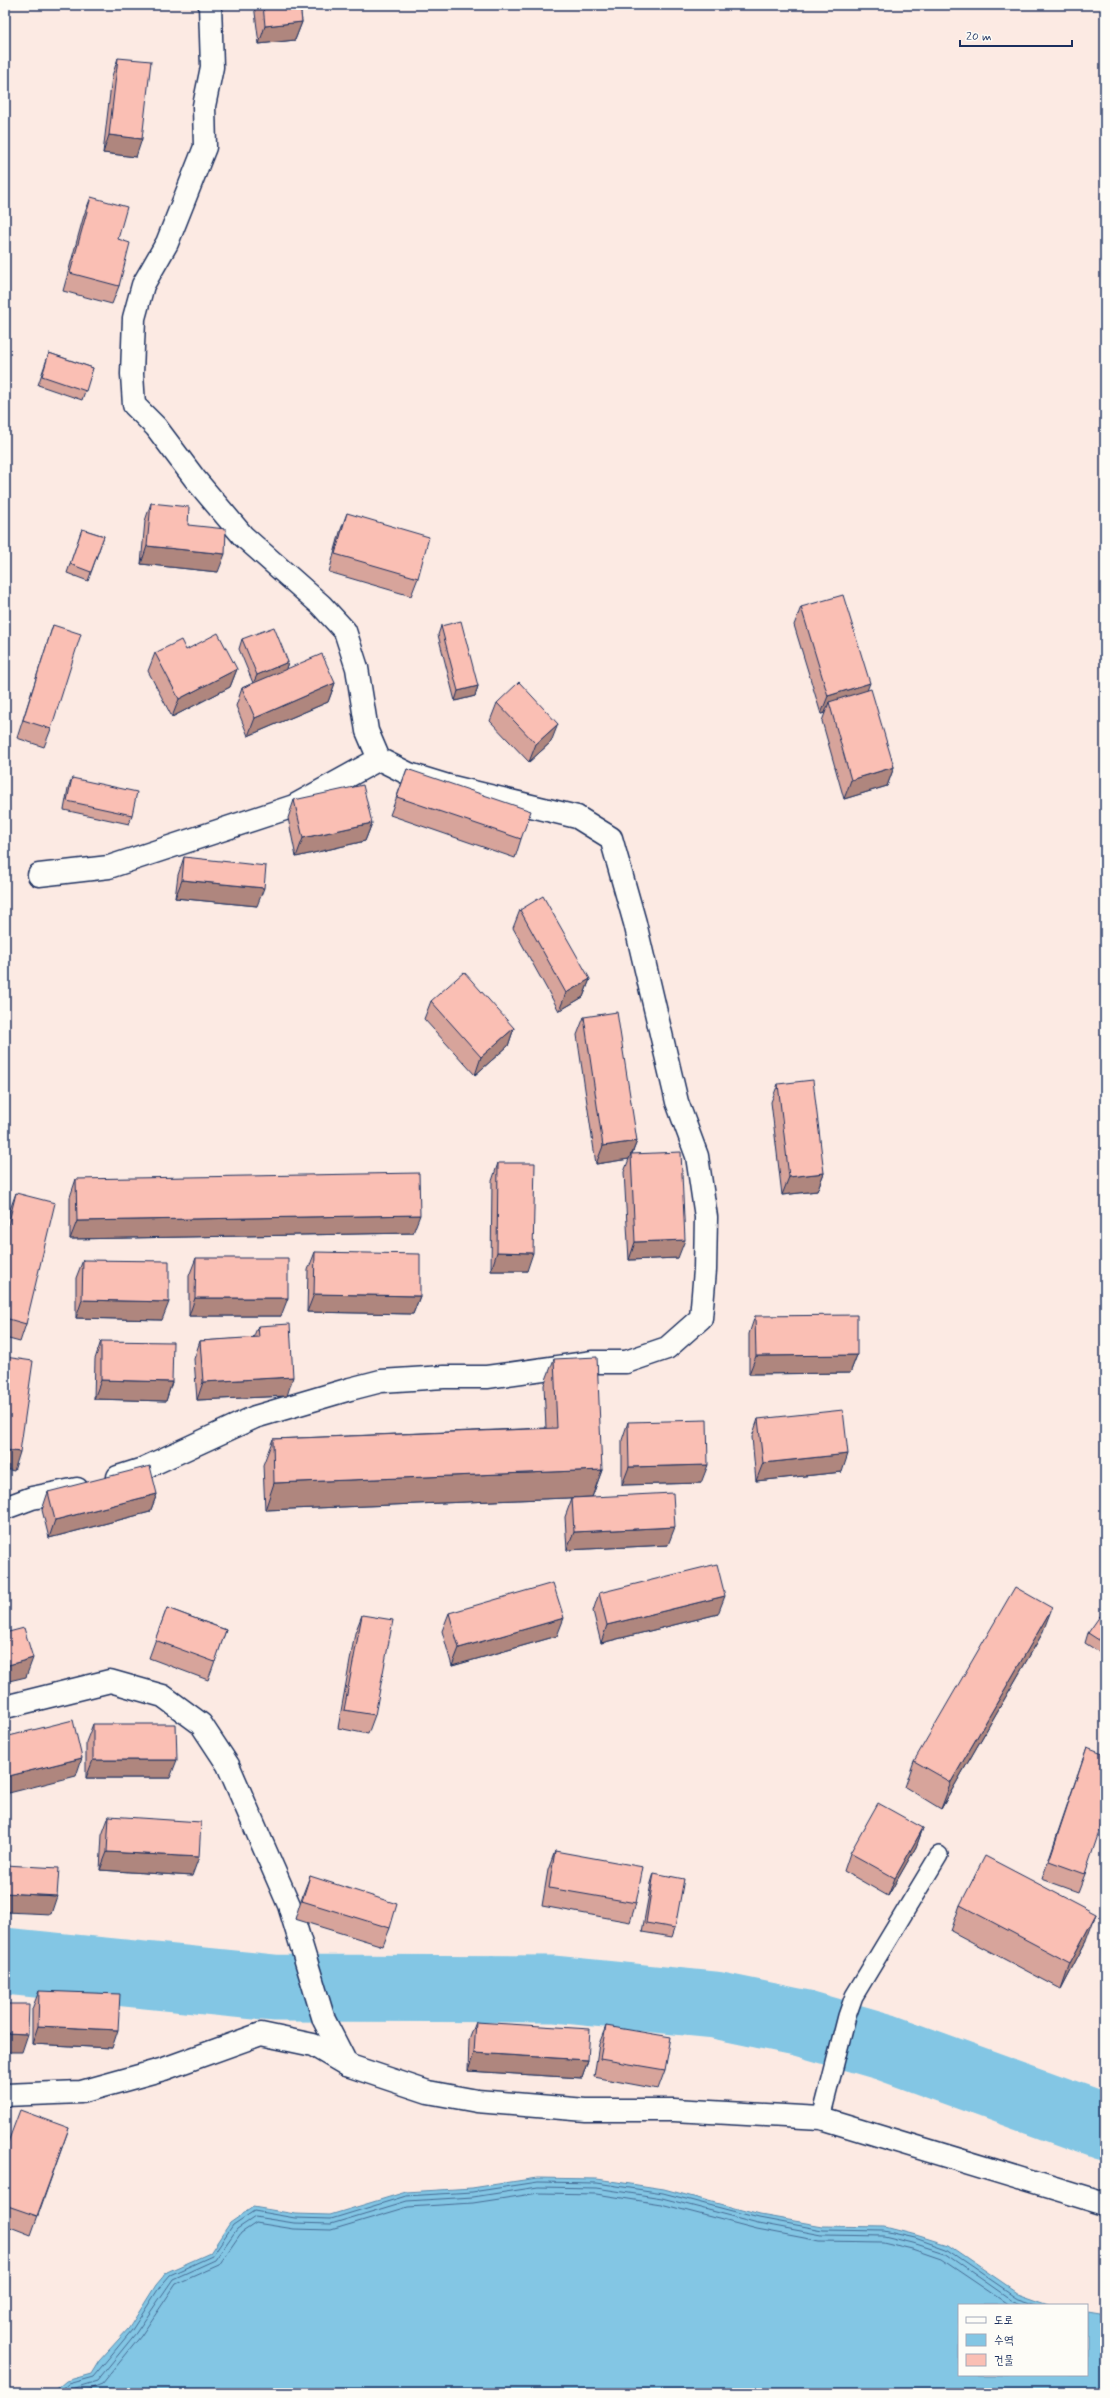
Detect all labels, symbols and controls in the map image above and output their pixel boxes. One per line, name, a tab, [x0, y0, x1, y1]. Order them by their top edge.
scale bar	[960, 22, 1072, 48]
text: 20 m	[966, 29, 992, 45]
legend	[958, 2304, 1088, 2376]
text: 도로	[994, 2313, 1013, 2329]
text: 수역	[994, 2333, 1014, 2349]
text: 건물	[994, 2353, 1014, 2369]

